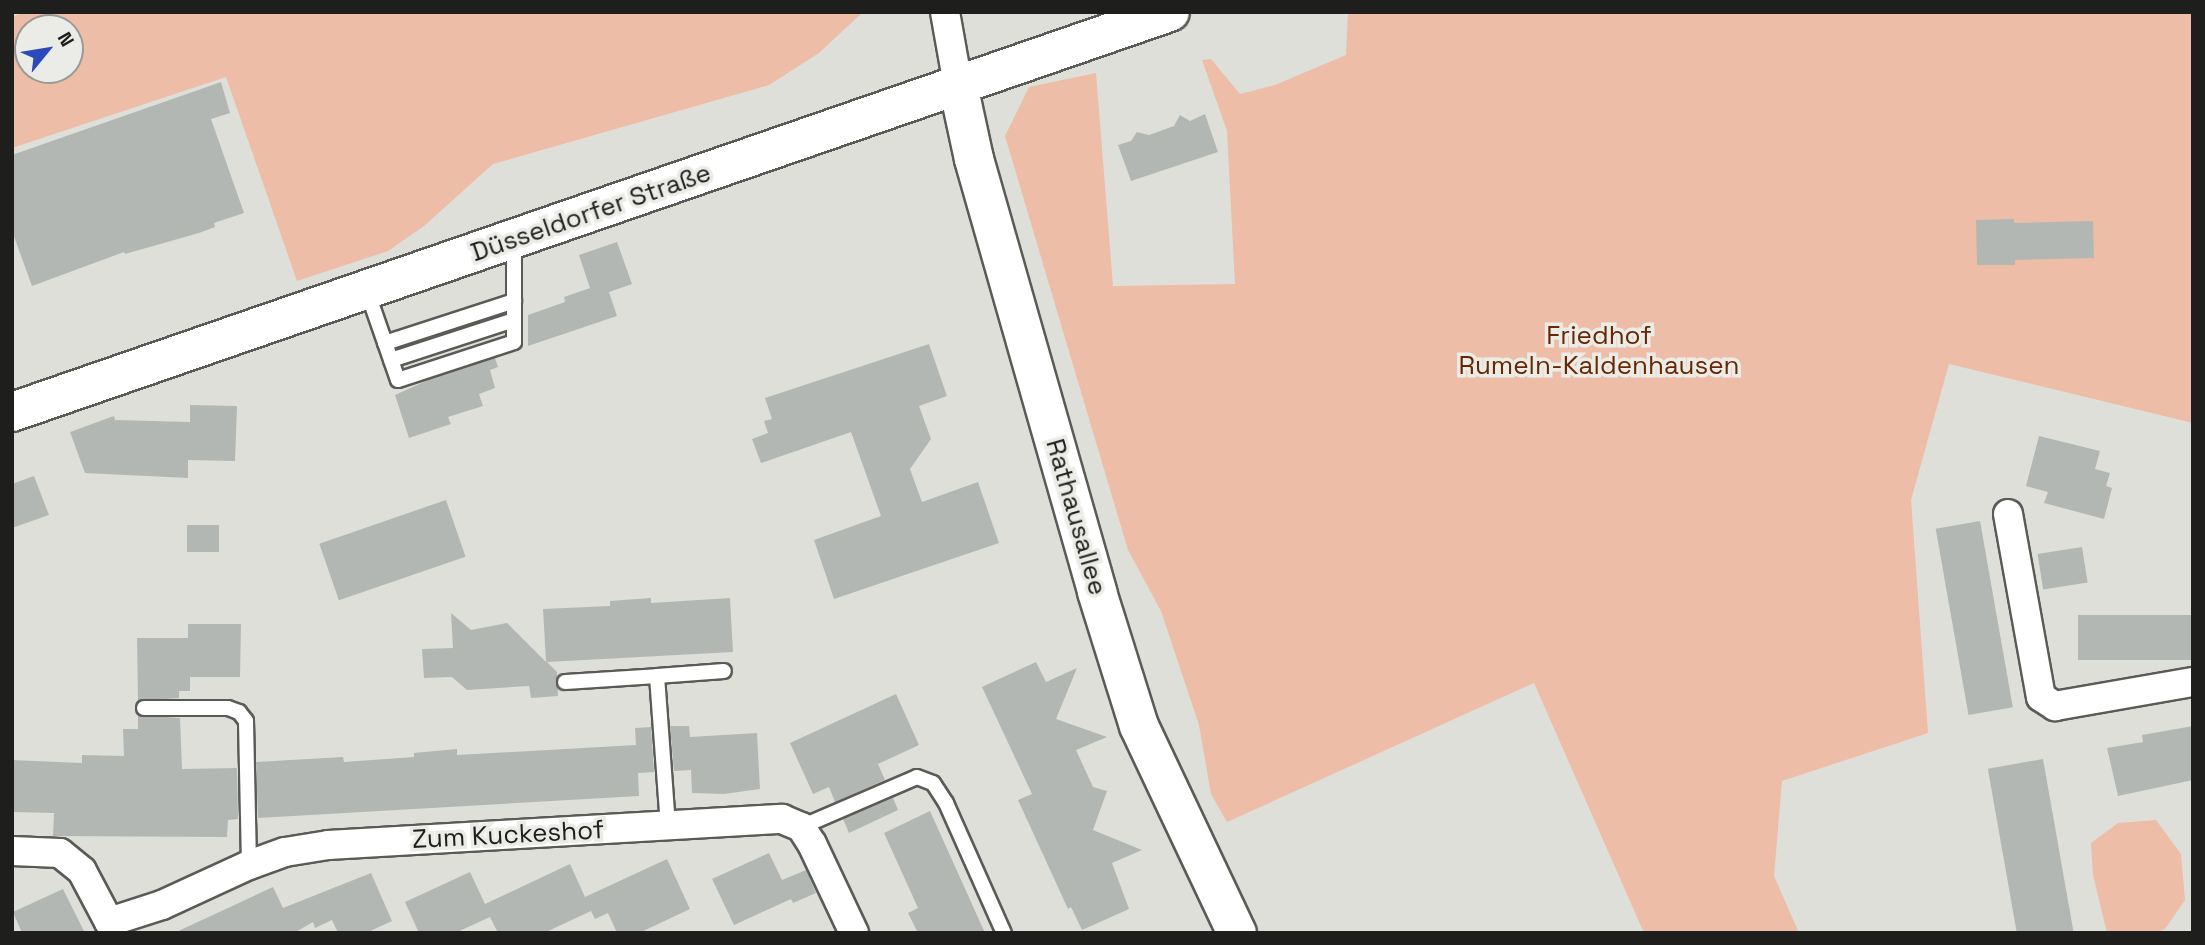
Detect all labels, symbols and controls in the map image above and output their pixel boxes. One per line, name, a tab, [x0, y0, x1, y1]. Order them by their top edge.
north arrow	[14, 14, 84, 84]
text: N	[52, 27, 80, 51]
street label: Düsseldorfer Straße	[467, 157, 715, 269]
park label: Friedhof Rumeln-Kaldenhausen	[1459, 320, 1739, 382]
street label: Rathausallee	[1039, 435, 1113, 599]
street label: Zum Kuckeshof	[411, 814, 605, 856]

